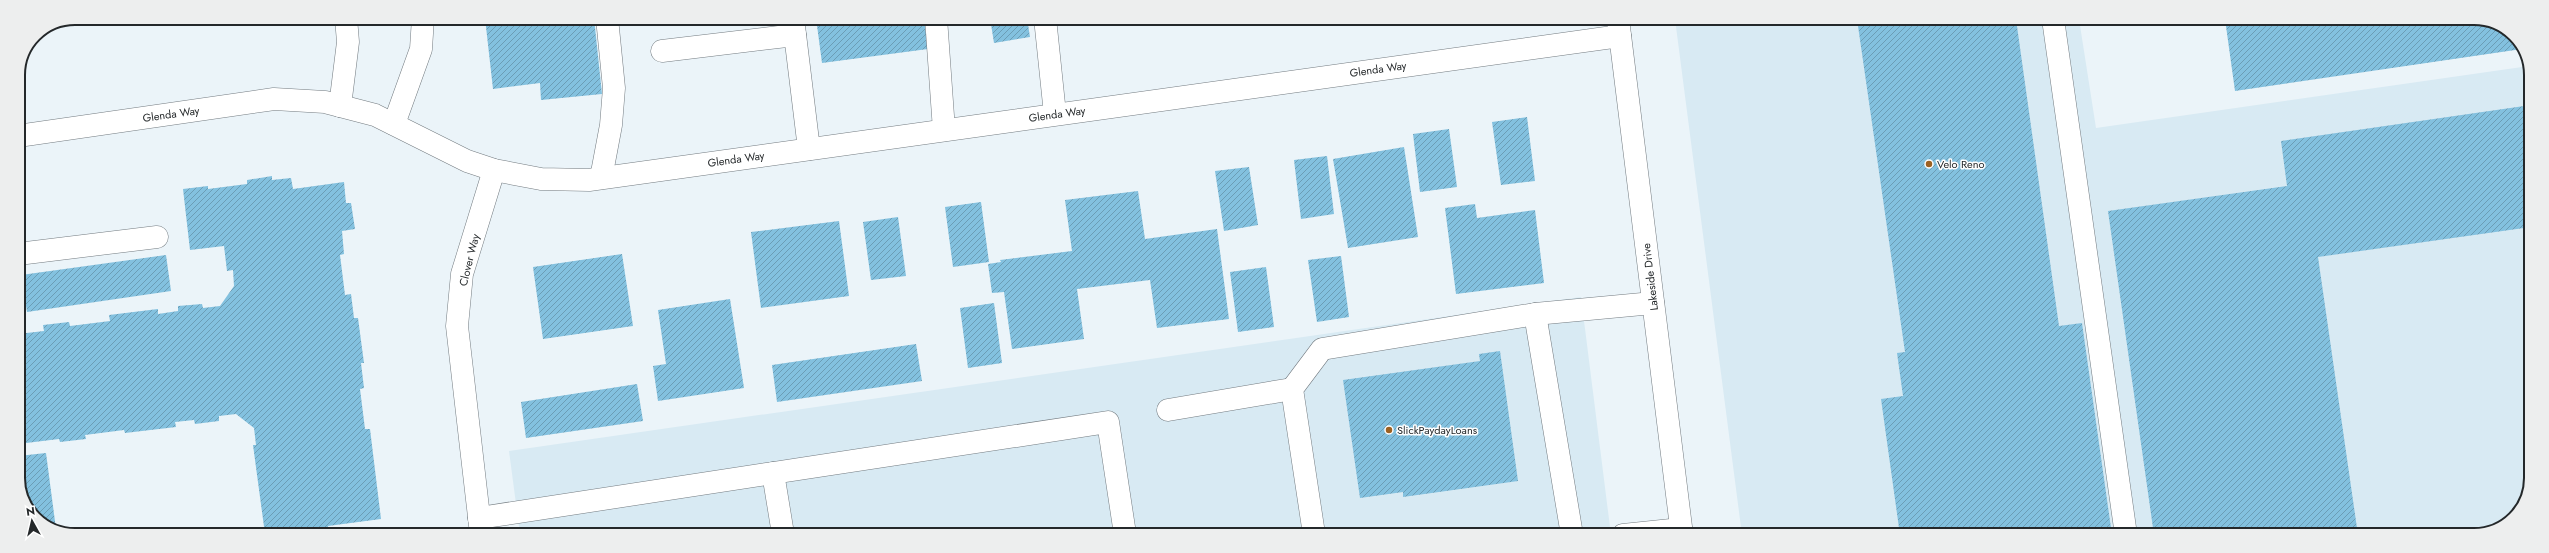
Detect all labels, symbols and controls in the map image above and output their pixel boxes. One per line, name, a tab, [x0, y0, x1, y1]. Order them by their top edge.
street label: Glenda Way	[1349, 57, 1408, 81]
street label: Glenda Way	[142, 102, 201, 126]
street label: Glenda Way	[1028, 102, 1087, 126]
street label: Glenda Way	[707, 147, 766, 171]
place label: Velo Reno	[1937, 156, 1985, 172]
marker: Velo Reno	[1924, 159, 1934, 169]
street label: Clover Way	[455, 232, 483, 288]
street label: Lakeside Drive	[1638, 242, 1662, 312]
place label: SlickPaydayLoans	[1397, 422, 1478, 438]
marker: SlickPaydayLoans	[1384, 425, 1394, 435]
north arrow	[12, 501, 52, 541]
text: N	[25, 503, 36, 520]

